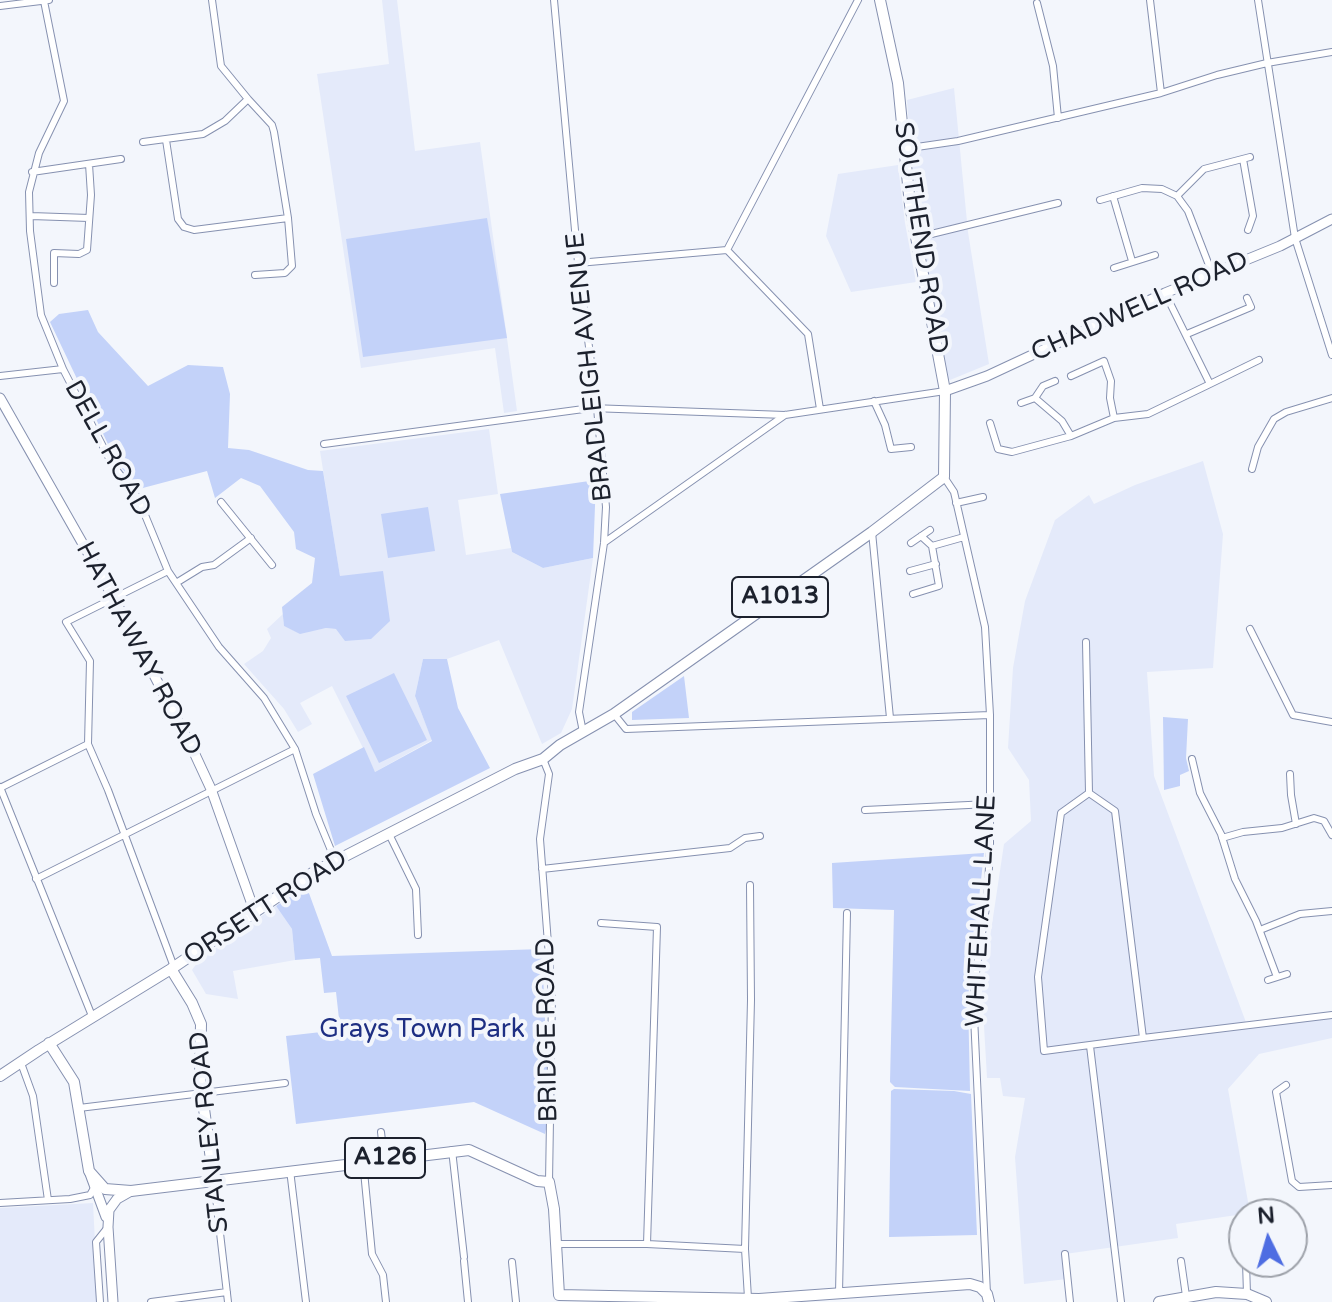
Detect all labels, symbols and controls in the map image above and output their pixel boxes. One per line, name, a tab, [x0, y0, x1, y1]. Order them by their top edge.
street label: SOUTHEND ROAD	[886, 120, 954, 356]
street label: BRADLEIGH AVENUE	[560, 231, 620, 503]
street label: CHADWELL ROAD	[1027, 245, 1253, 369]
street label: DELL ROAD	[57, 375, 157, 523]
street label: HATHAWAY ROAD	[68, 537, 208, 761]
road number: A1013	[732, 577, 828, 617]
street label: WHITEHALL LANE	[960, 794, 1004, 1028]
street label: ORSETT ROAD	[178, 843, 354, 973]
street label: BRIDGE ROAD	[531, 937, 565, 1123]
park label: Grays Town Park	[319, 1014, 525, 1046]
street label: STANLEY ROAD	[184, 1030, 236, 1234]
road number: A126	[345, 1138, 425, 1178]
north arrow	[1228, 1198, 1308, 1278]
text: N	[1256, 1202, 1276, 1230]

